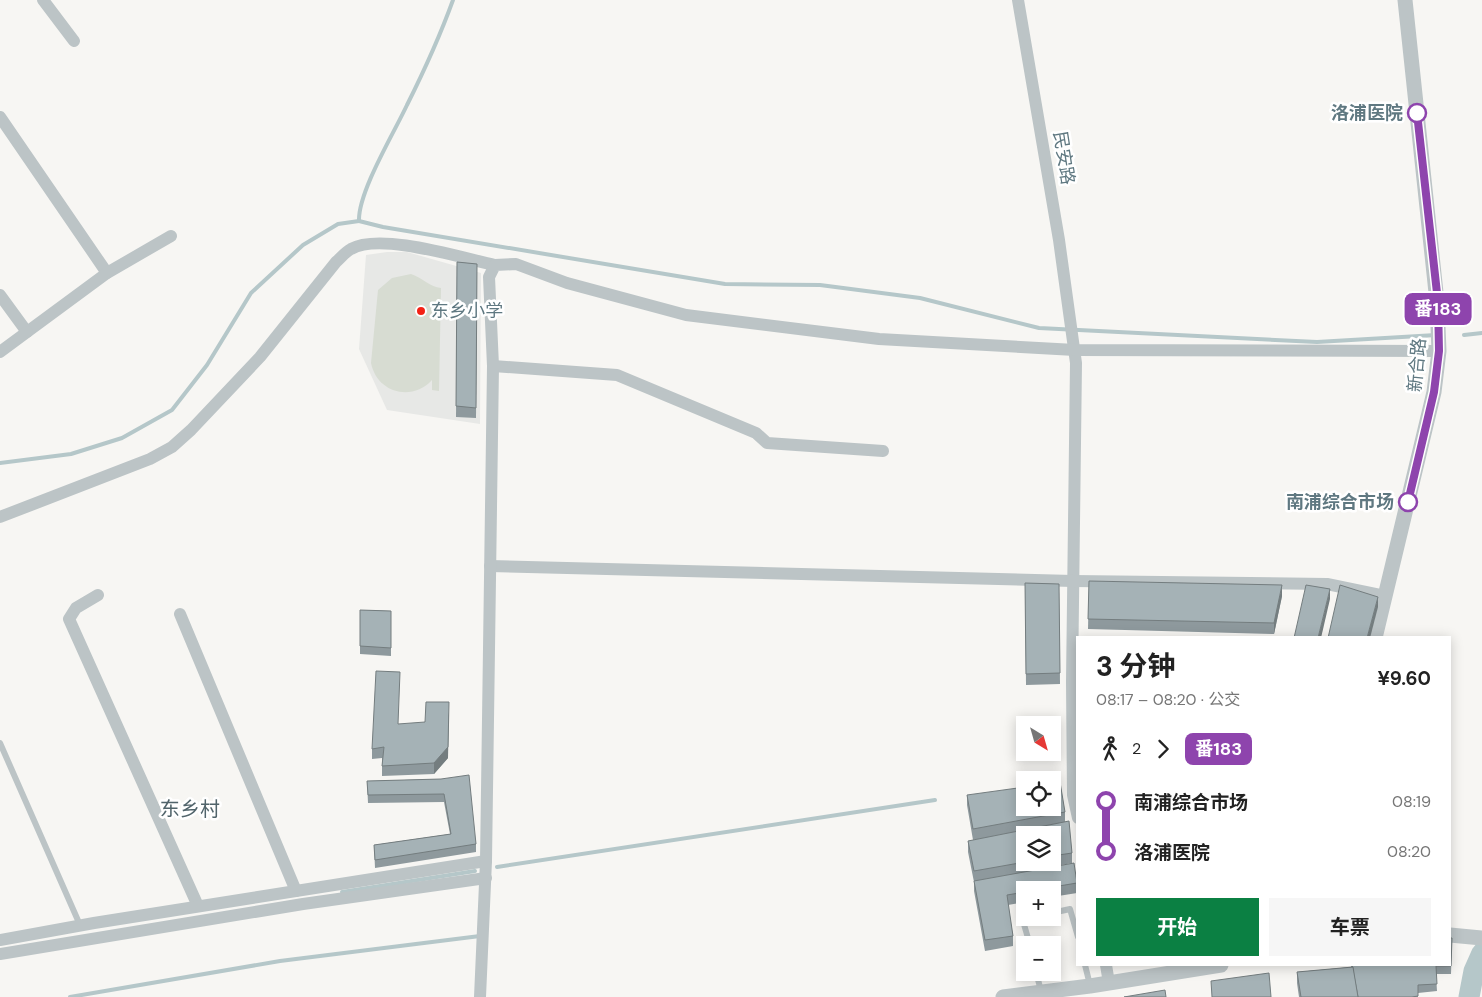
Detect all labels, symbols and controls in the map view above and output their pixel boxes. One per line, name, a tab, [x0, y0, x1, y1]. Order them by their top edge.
place label: 洛浦医院	[1331, 101, 1403, 125]
marker: 洛浦医院	[1407, 103, 1427, 123]
street label: 民安路	[1048, 129, 1080, 187]
line badge: 番183	[1403, 293, 1473, 325]
text: 番183	[1415, 297, 1461, 321]
place label: 东乡小学	[431, 299, 503, 323]
marker: 东乡小学	[415, 305, 427, 317]
street label: 新合路	[1403, 337, 1431, 393]
place label: 南浦综合市场	[1286, 490, 1394, 514]
marker: 南浦综合市场	[1398, 492, 1418, 512]
text: 3 分钟	[1096, 648, 1175, 685]
text: ¥9.60	[1378, 666, 1431, 691]
text: 08:17 – 08:20 · 公交	[1096, 689, 1240, 710]
north arrow	[1016, 716, 1061, 761]
map controls	[1016, 716, 1061, 981]
icon: walk	[1096, 735, 1124, 763]
icon: forward	[1149, 735, 1177, 763]
text: 番183	[1195, 737, 1242, 761]
text: 2	[1132, 738, 1141, 759]
button: locate	[1016, 771, 1061, 816]
text: 南浦综合市场	[1134, 790, 1248, 815]
text: 08:19	[1392, 791, 1431, 812]
district label: 东乡村	[160, 796, 220, 822]
button: layers	[1016, 826, 1061, 871]
text: 洛浦医院	[1134, 840, 1210, 865]
text: 08:20	[1387, 841, 1431, 862]
button: +	[1016, 881, 1061, 926]
button: 开始	[1096, 898, 1259, 956]
button: 车票	[1269, 898, 1431, 956]
button: −	[1016, 936, 1061, 981]

